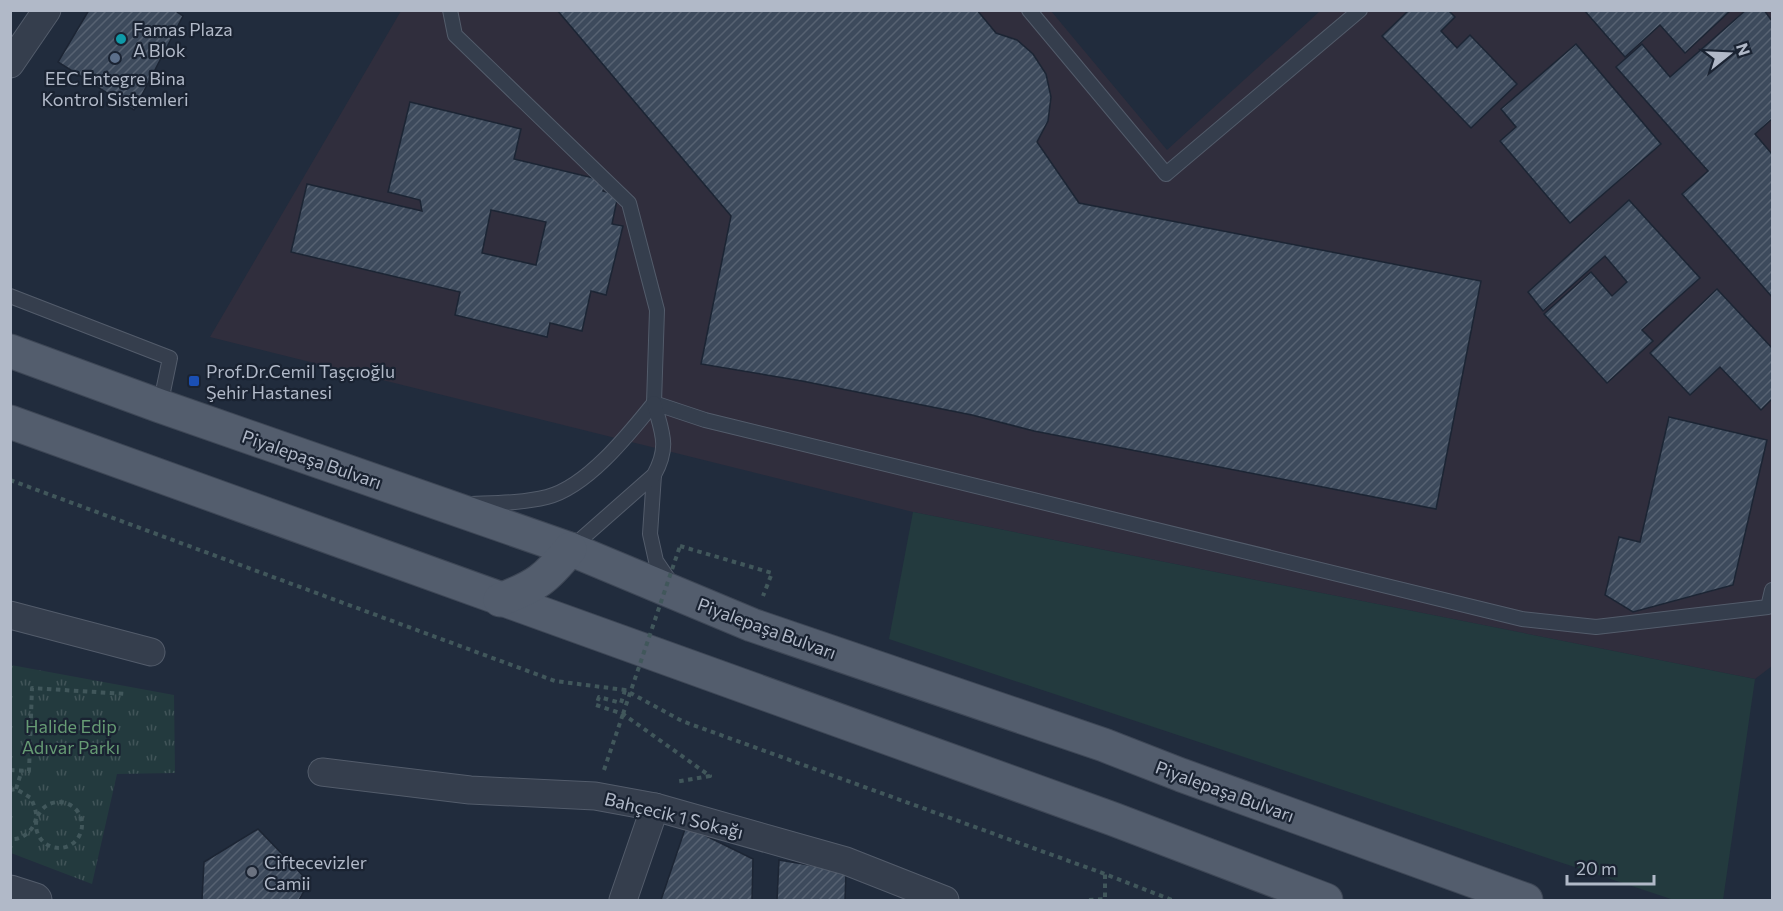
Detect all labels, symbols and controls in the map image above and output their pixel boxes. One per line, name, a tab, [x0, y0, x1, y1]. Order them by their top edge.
place label: Famas Plaza A Blok	[133, 18, 233, 61]
north arrow	[1699, 24, 1759, 84]
marker: Famas Plaza A Blok	[114, 32, 128, 46]
text: N	[1733, 41, 1755, 58]
marker: EEC Entegre Bina Kontrol Sistemleri	[108, 51, 122, 65]
place label: EEC Entegre Bina Kontrol Sistemleri	[41, 67, 189, 110]
place label: Prof.Dr.Cemil Taşçıoğlu Şehir Hastanesi	[206, 360, 395, 403]
marker: Prof.Dr.Cemil Taşçıoğlu Şehir Hastanesi	[187, 374, 201, 388]
street label: Piyalepaşa Bulvarı	[239, 425, 385, 493]
street label: Piyalepaşa Bulvarı	[695, 593, 839, 663]
park label: Halide Edip Adıvar Parkı	[22, 715, 120, 758]
street label: Piyalepaşa Bulvarı	[1153, 756, 1297, 826]
street label: Bahçecik 1 Sokağı	[602, 787, 746, 843]
scale bar	[1567, 848, 1654, 886]
place label: Ciftecevizler Camii	[264, 851, 367, 894]
text: 20 m	[1576, 857, 1617, 879]
marker: Ciftecevizler Camii	[245, 865, 259, 879]

